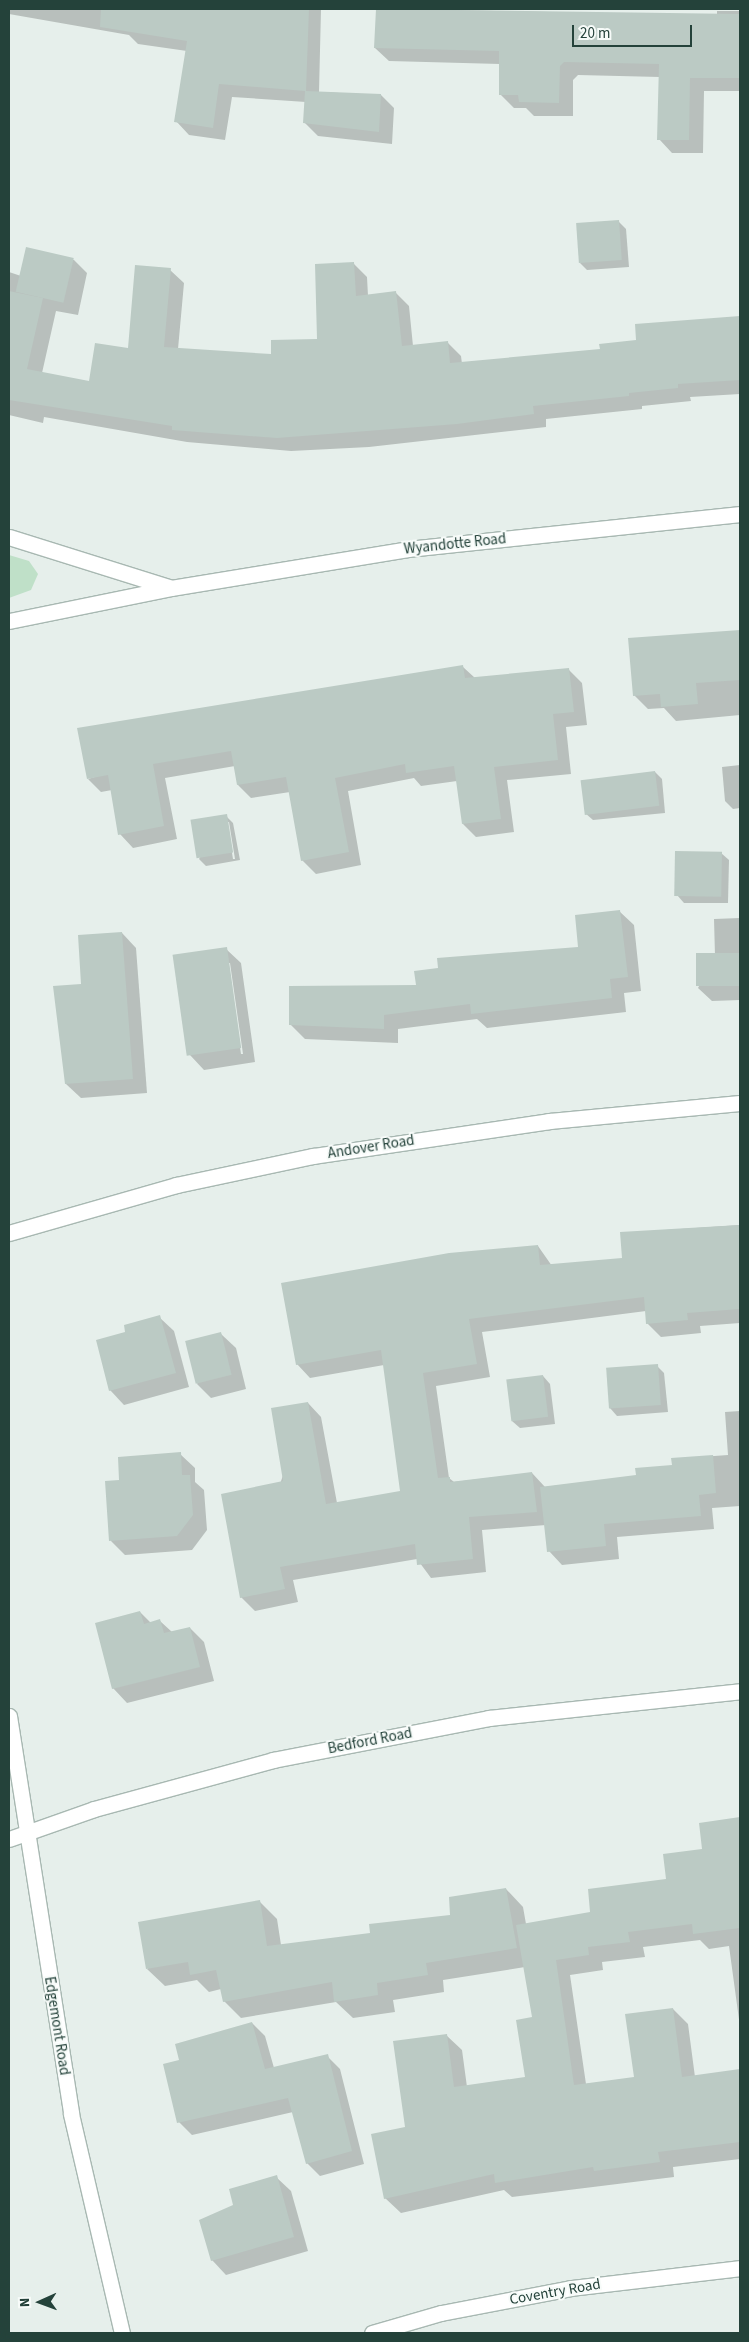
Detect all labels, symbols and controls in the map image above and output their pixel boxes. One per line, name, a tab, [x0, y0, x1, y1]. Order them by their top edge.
scale bar	[574, 15, 694, 47]
text: 20 m	[580, 23, 610, 44]
street label: Wyandotte Road	[403, 530, 507, 558]
street label: Andover Road	[326, 1131, 416, 1163]
street label: Bedford Road	[326, 1724, 414, 1758]
street label: Edgemont Road	[40, 1975, 74, 2077]
street label: Coventry Road	[508, 2275, 602, 2309]
north arrow	[15, 2277, 65, 2327]
text: N	[15, 2298, 35, 2308]

